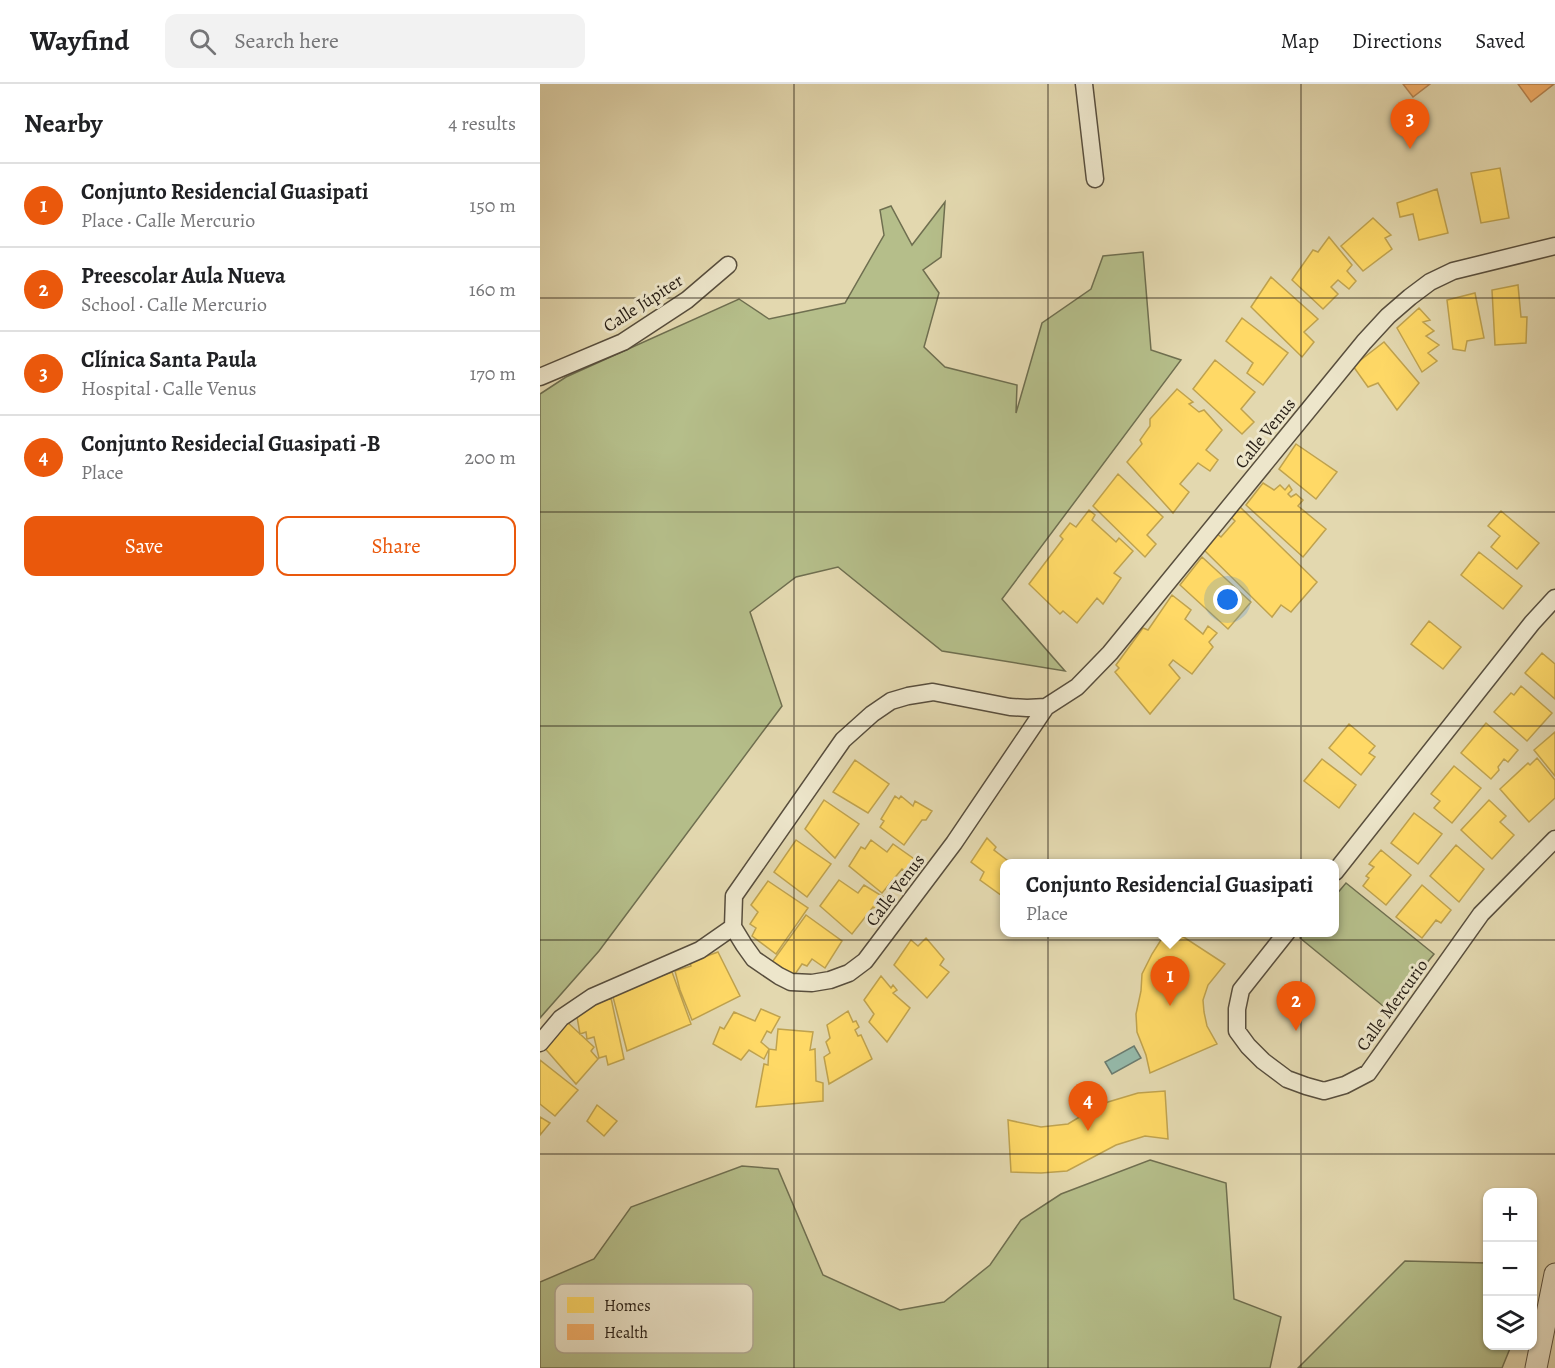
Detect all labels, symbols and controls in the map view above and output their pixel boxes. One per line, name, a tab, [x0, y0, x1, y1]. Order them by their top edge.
search box	[165, 14, 585, 68]
text: Wayfind	[30, 22, 129, 60]
icon: search	[186, 25, 219, 58]
text: Search here	[234, 26, 339, 56]
text: Map	[1281, 27, 1319, 55]
text: Directions	[1352, 27, 1442, 55]
text: Saved	[1475, 27, 1525, 55]
pin: 3	[1390, 100, 1430, 149]
text: Nearby	[24, 106, 103, 141]
text: 4 results	[448, 110, 516, 137]
text: Conjunto Residencial Guasipati	[81, 177, 369, 207]
text: 1	[40, 192, 47, 219]
text: 150 m	[469, 192, 516, 219]
text: Place · Calle Mercurio	[81, 207, 255, 234]
text: Preescolar Aula Nueva	[81, 261, 286, 291]
street label: Calle Júpiter	[598, 268, 688, 338]
text: 2	[39, 276, 48, 303]
text: 160 m	[469, 276, 516, 303]
text: School · Calle Mercurio	[81, 291, 267, 318]
text: Clínica Santa Paula	[81, 345, 257, 375]
text: 3	[39, 360, 48, 387]
text: 170 m	[470, 360, 516, 387]
text: Hospital · Calle Venus	[81, 375, 257, 402]
street label: Calle Venus	[1229, 393, 1301, 473]
text: Conjunto Residecial Guasipati -B	[81, 429, 381, 459]
text: 4	[39, 444, 48, 471]
text: 200 m	[465, 444, 516, 471]
text: Place	[81, 459, 123, 486]
button: Save	[24, 516, 264, 576]
button: Share	[276, 516, 516, 576]
your location	[1213, 585, 1242, 614]
street label: Calle Venus	[860, 849, 930, 931]
popup	[1000, 859, 1339, 937]
text: Conjunto Residencial Guasipati	[1026, 870, 1313, 900]
text: Place	[1026, 900, 1068, 927]
street label: Calle Mercurio	[1351, 954, 1433, 1056]
pin: 1	[1150, 956, 1190, 1006]
pin: 2	[1276, 982, 1316, 1031]
pin: 4	[1068, 1082, 1108, 1131]
map controls	[1483, 1188, 1537, 1350]
button: +	[1483, 1188, 1537, 1242]
button: −	[1483, 1242, 1537, 1296]
legend	[555, 1284, 753, 1353]
text: Homes	[604, 1295, 651, 1317]
button: layers	[1483, 1296, 1537, 1350]
text: Health	[604, 1322, 649, 1344]

